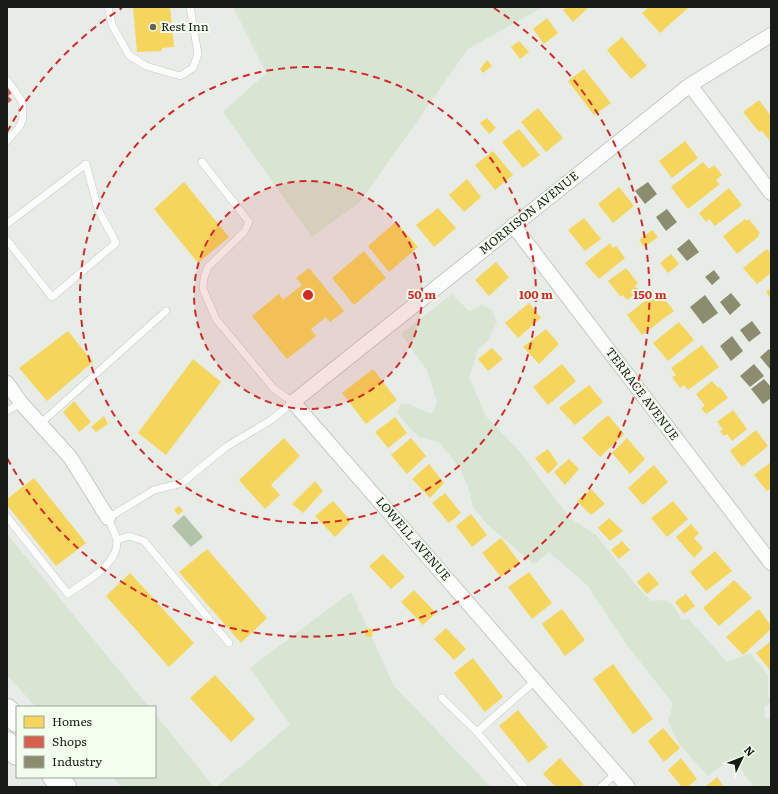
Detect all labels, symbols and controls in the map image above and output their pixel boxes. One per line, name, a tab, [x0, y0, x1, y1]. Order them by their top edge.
place label: Rest Inn	[161, 17, 209, 35]
marker: Rest Inn	[148, 22, 158, 32]
street label: MORRISON AVENUE	[475, 166, 582, 258]
text: 50 m	[408, 285, 436, 303]
text: 100 m	[519, 285, 553, 303]
text: 150 m	[633, 285, 667, 303]
centre of rings	[301, 288, 315, 302]
street label: TERRACE AVENUE	[602, 343, 684, 444]
street label: LOWELL AVENUE	[372, 492, 456, 585]
legend	[16, 706, 156, 778]
text: Homes	[52, 712, 92, 730]
text: Shops	[52, 732, 87, 750]
north arrow	[722, 738, 762, 778]
text: N	[741, 742, 759, 759]
text: Industry	[52, 752, 102, 770]

